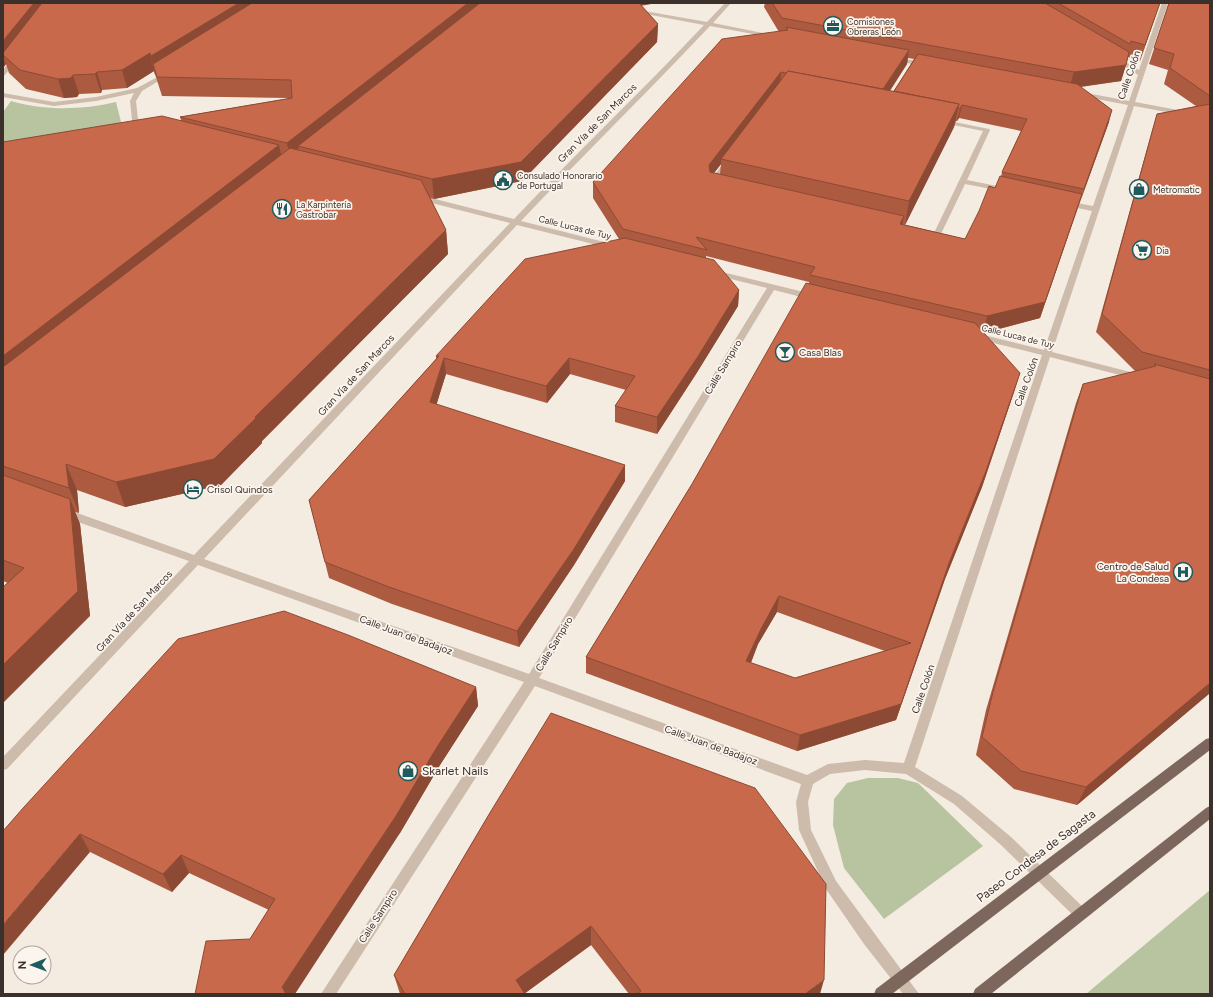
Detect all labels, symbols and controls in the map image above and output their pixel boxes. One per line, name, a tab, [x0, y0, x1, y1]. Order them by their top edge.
office icon: Comisiones Obreras León	[822, 15, 844, 37]
place label: Comisiones Obreras León	[847, 16, 901, 37]
street label: Calle Colón	[1115, 48, 1144, 101]
street label: Gran Vía de San Marcos	[555, 80, 640, 165]
public building icon: Consulado Honorario de Portugal	[492, 169, 514, 191]
place label: Consulado Honorario de Portugal	[517, 170, 602, 191]
shop icon: Metromatic	[1128, 178, 1150, 200]
place label: Metromatic	[1153, 184, 1200, 195]
restaurant icon: La Karpintería Gastrobar	[271, 198, 293, 220]
place label: La Karpintería Gastrobar	[296, 199, 351, 220]
street label: Calle Lucas de Tuy	[538, 213, 613, 241]
supermarket icon: Dia	[1131, 239, 1153, 261]
place label: Dia	[1156, 245, 1169, 256]
street label: Calle Lucas de Tuy	[981, 322, 1056, 350]
street label: Gran Vía de San Marcos	[315, 331, 397, 419]
street label: Calle Sampiro	[702, 337, 745, 397]
bar icon: Casa Blas	[774, 341, 796, 363]
place label: Casa Blas	[799, 346, 842, 359]
street label: Calle Colón	[1011, 355, 1041, 408]
hotel icon: Crisol Quindos	[182, 478, 204, 500]
place label: Crisol Quindos	[207, 483, 273, 496]
place label: Centro de Salud La Condesa	[1097, 560, 1169, 585]
hospital icon: Centro de Salud La Condesa	[1172, 561, 1194, 583]
street label: Gran Vía de San Marcos	[93, 567, 175, 655]
street label: Calle Juan de Badajoz	[358, 612, 454, 658]
street label: Calle Sampiro	[533, 614, 576, 674]
street label: Calle Colón	[909, 662, 938, 715]
street label: Calle Juan de Badajoz	[663, 722, 759, 768]
shop icon: Skarlet Nails	[397, 760, 419, 782]
place label: Skarlet Nails	[422, 764, 489, 778]
street label: Paseo Condesa de Sagasta	[974, 807, 1098, 905]
street label: Calle Sampiro	[356, 886, 400, 945]
north arrow	[12, 945, 52, 985]
text: N	[16, 961, 29, 970]

